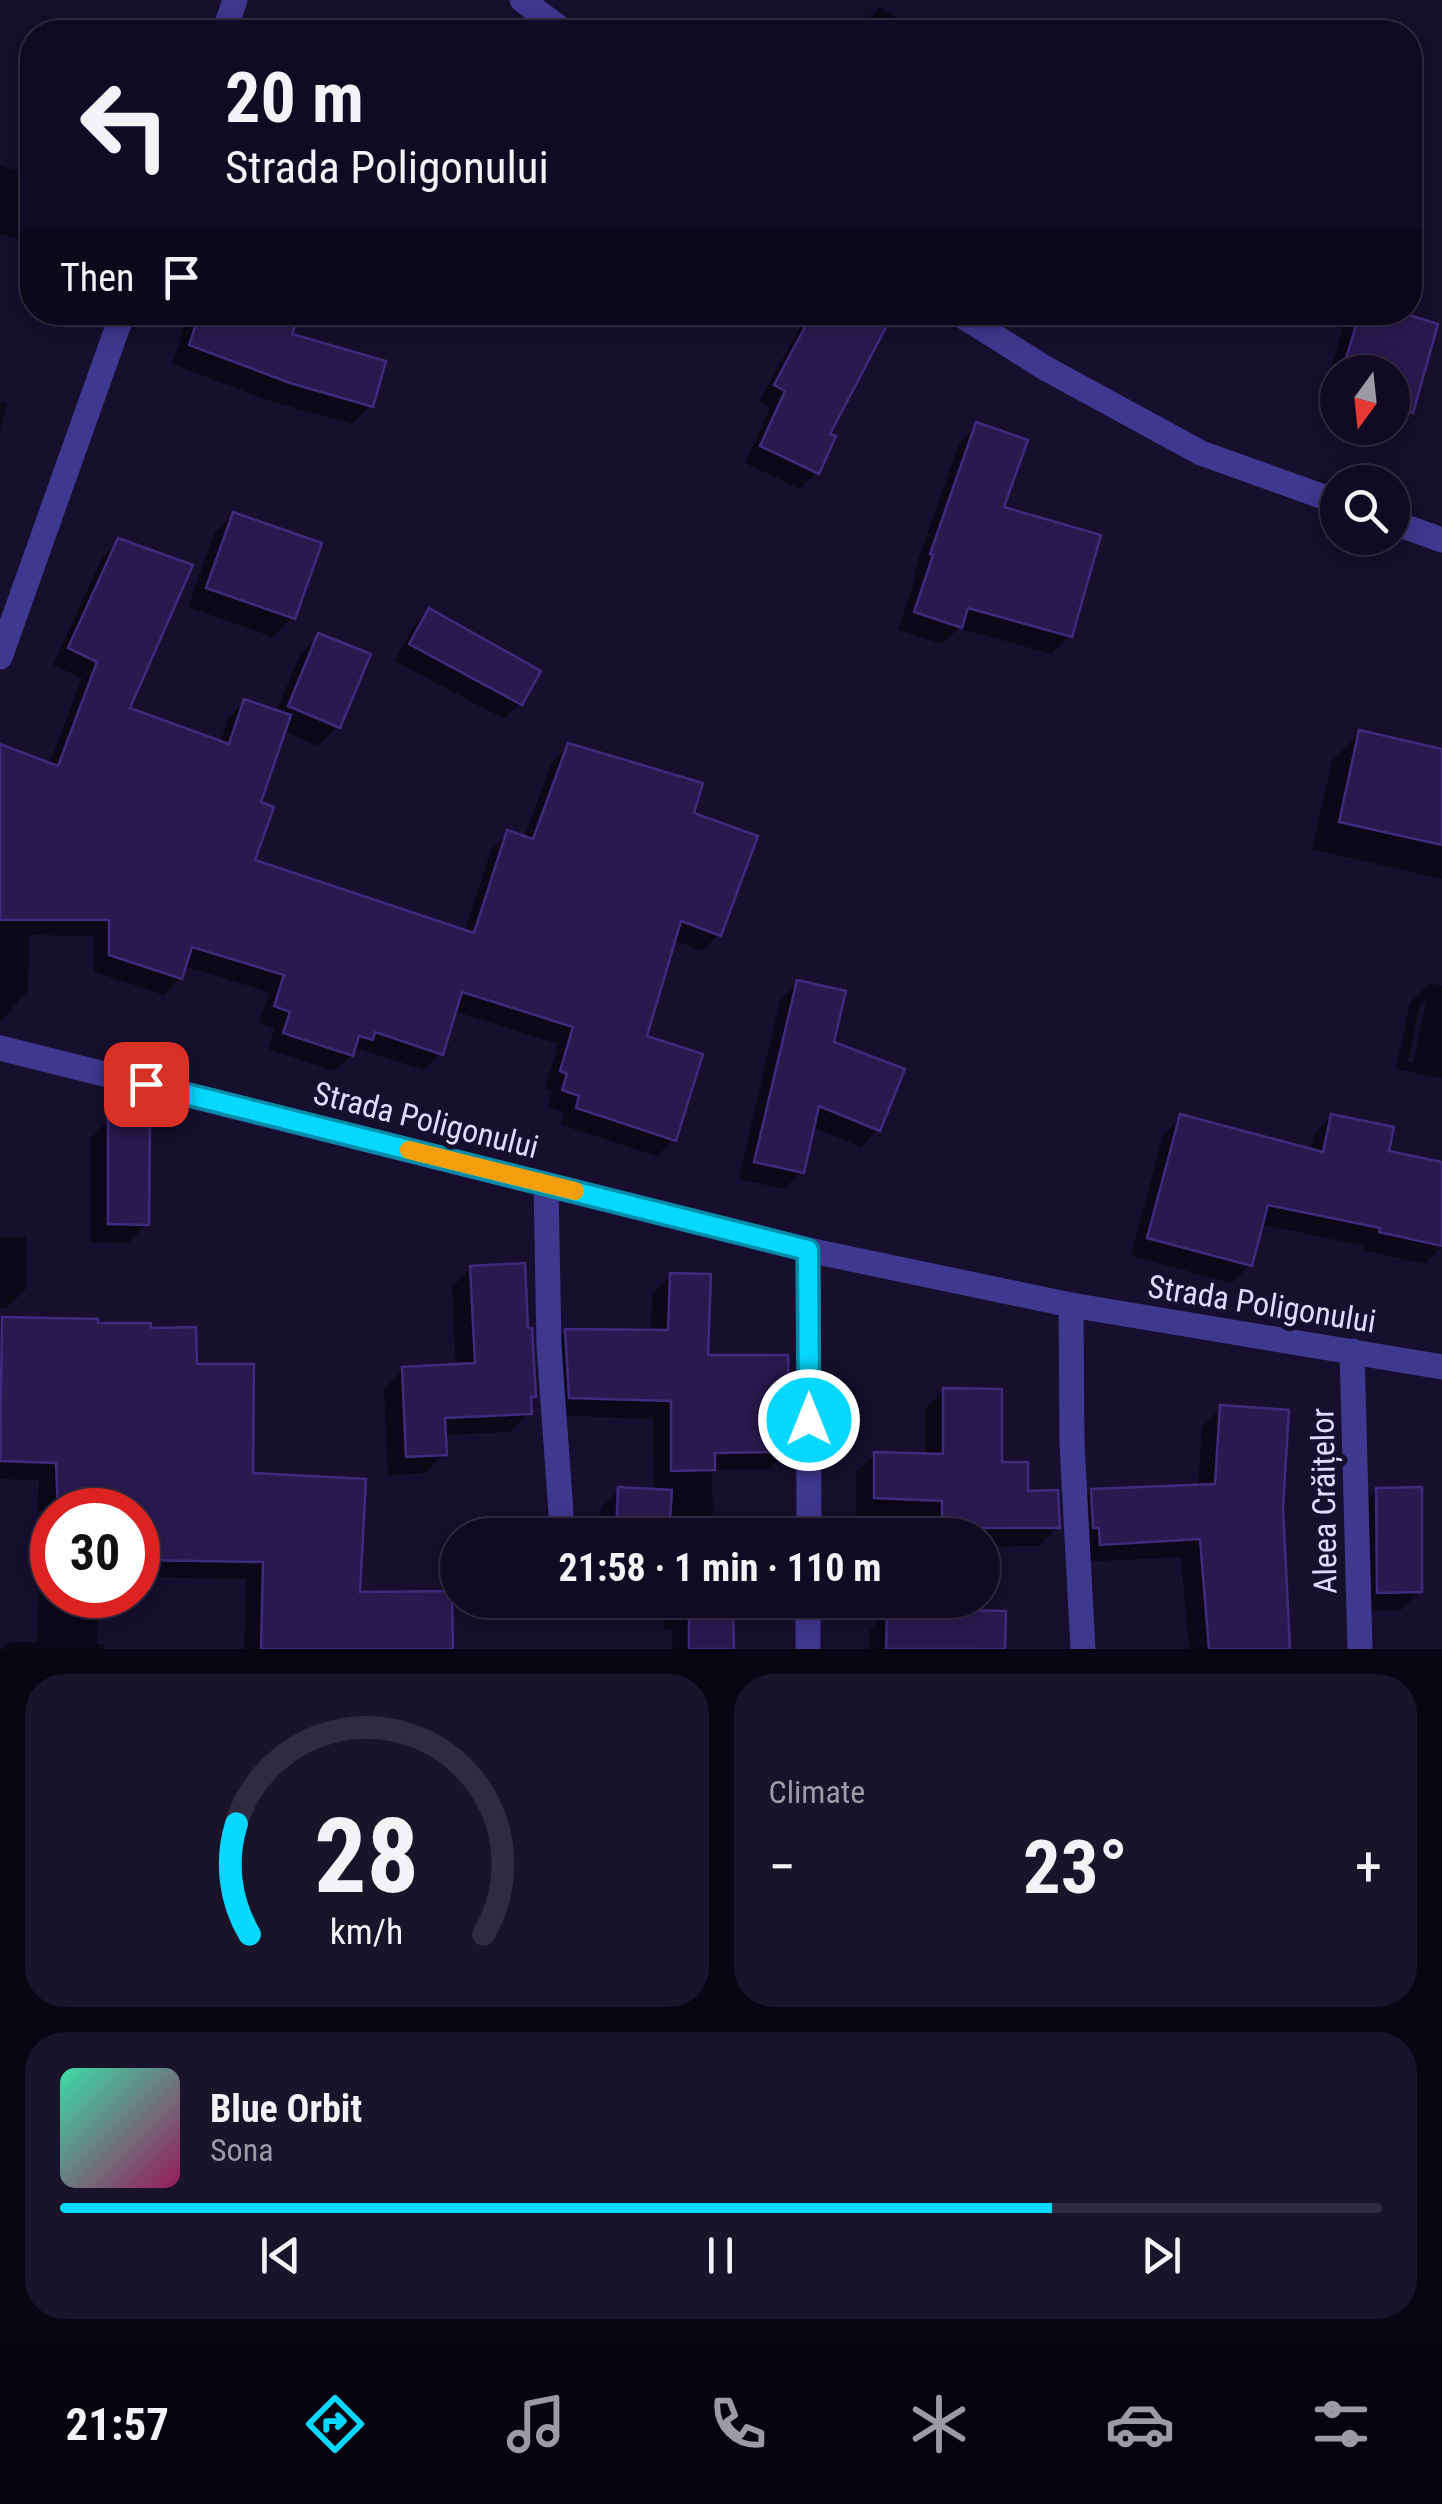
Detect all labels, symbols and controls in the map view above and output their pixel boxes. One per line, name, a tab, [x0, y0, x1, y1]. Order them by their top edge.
text: 20 m	[225, 57, 364, 139]
icon: left	[60, 60, 190, 190]
text: Strada Poligonului	[225, 141, 549, 194]
icon: arrive	[154, 250, 209, 305]
text: Then	[60, 256, 134, 300]
north arrow	[1320, 355, 1410, 445]
map controls	[1320, 355, 1410, 555]
button: search	[1320, 465, 1410, 555]
pin	[104, 1042, 189, 1127]
icon: arrive	[119, 1057, 174, 1112]
street label: Strada Poligonului	[310, 1074, 542, 1166]
street label: Strada Poligonului	[1145, 1267, 1379, 1341]
position arrow	[757, 1368, 861, 1472]
street label: Aleea Crăițelor	[1303, 1407, 1345, 1594]
speed limit sign: 30	[30, 1488, 160, 1618]
text: 21:58 · 1 min · 110 m	[559, 1546, 881, 1590]
text: Climate	[769, 1773, 865, 1811]
text: 28	[314, 1796, 419, 1917]
text: 23°	[1023, 1823, 1128, 1911]
text: −	[769, 1835, 796, 1899]
text: +	[1355, 1835, 1382, 1899]
text: km/h	[330, 1911, 404, 1953]
text: Blue Orbit	[210, 2087, 362, 2131]
text: Sona	[210, 2131, 273, 2169]
icon: previous	[253, 2228, 308, 2283]
icon: pause	[693, 2228, 748, 2283]
icon: next	[1134, 2228, 1189, 2283]
icon: directions	[300, 2389, 370, 2459]
icon: music	[501, 2389, 571, 2459]
icon: phone	[703, 2389, 773, 2459]
icon: climate	[904, 2389, 974, 2459]
icon: car	[1105, 2389, 1175, 2459]
icon: filters	[1306, 2389, 1376, 2459]
text: 21:57	[66, 2398, 169, 2451]

